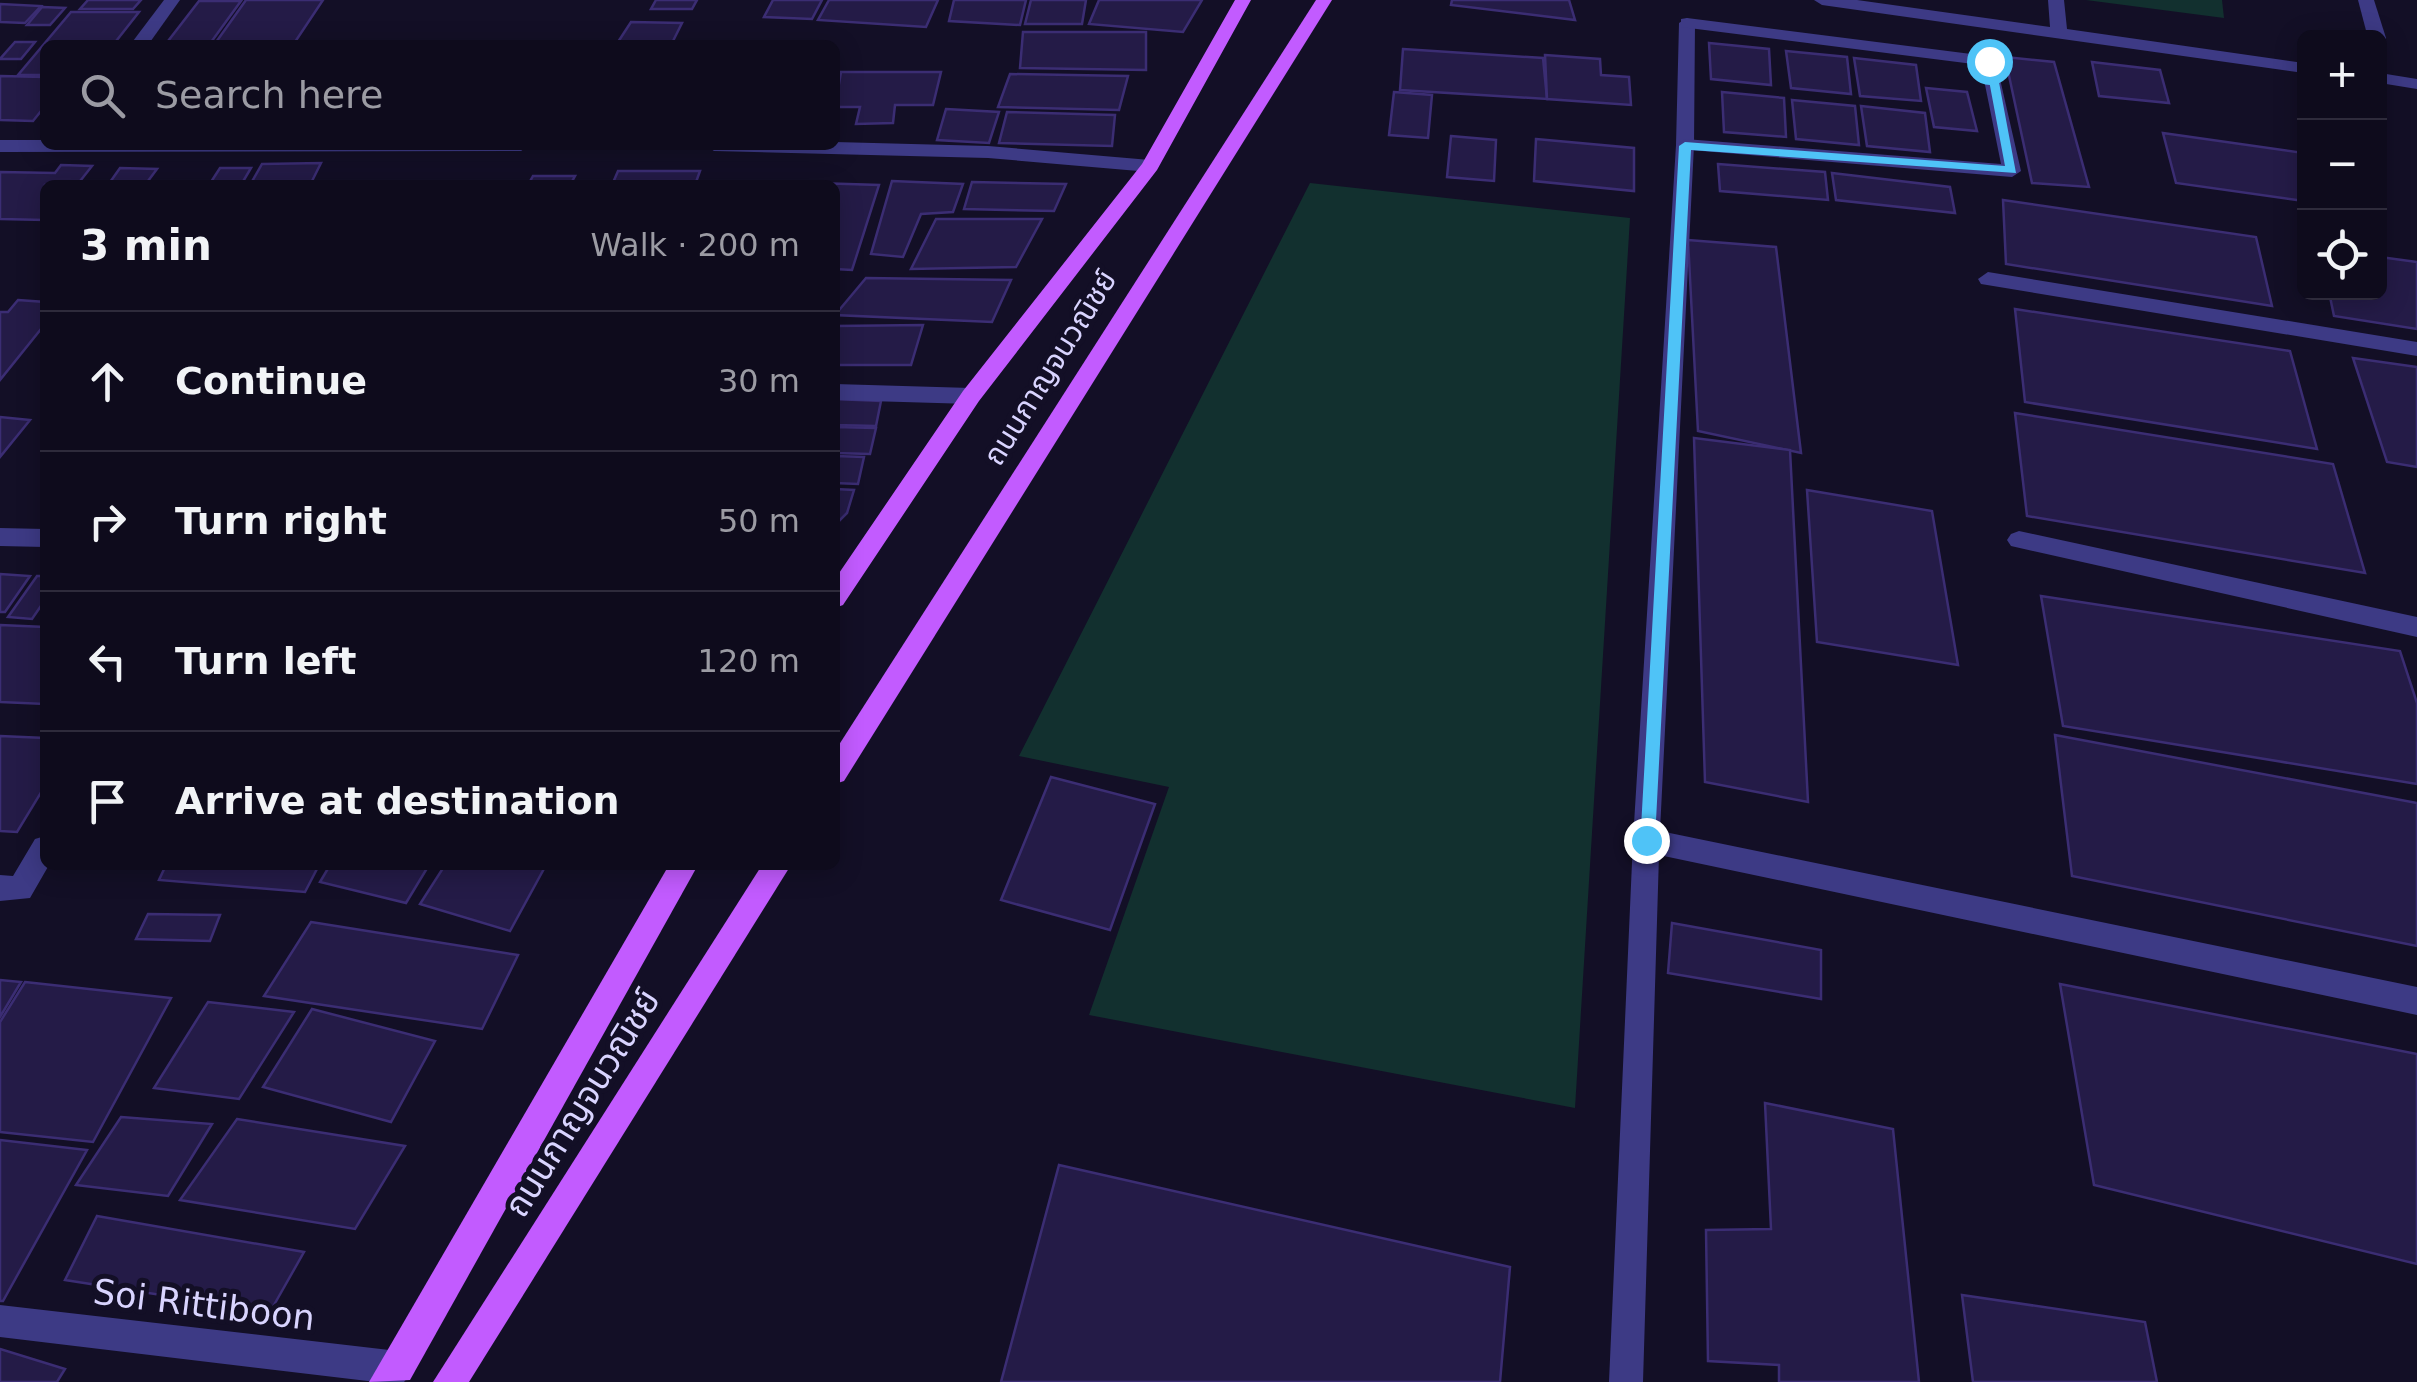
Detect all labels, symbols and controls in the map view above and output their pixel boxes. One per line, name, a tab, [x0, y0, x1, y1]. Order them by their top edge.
map controls	[2297, 30, 2387, 300]
button: +	[2297, 30, 2387, 120]
route start	[1967, 39, 2013, 85]
search box	[40, 40, 840, 150]
icon: search	[75, 68, 130, 123]
text: Search here	[155, 73, 383, 117]
button: −	[2297, 120, 2387, 210]
button: locate	[2297, 210, 2387, 300]
text: 3 min	[80, 221, 212, 270]
text: Walk · 200 m	[590, 226, 800, 264]
street label: ถนนกาญจนวณิชย์	[976, 264, 1124, 472]
icon: ahead	[80, 354, 135, 409]
text: Continue	[175, 359, 367, 403]
text: 30 m	[718, 362, 800, 400]
icon: right	[80, 494, 135, 549]
text: Turn right	[175, 499, 387, 543]
text: 50 m	[718, 502, 800, 540]
icon: left	[80, 634, 135, 689]
text: Turn left	[175, 639, 356, 683]
text: 120 m	[698, 642, 800, 680]
icon: arrive	[80, 774, 135, 829]
text: Arrive at destination	[175, 779, 620, 823]
route end	[1624, 818, 1670, 864]
street label: ถนนกาญจนวณิชย์	[496, 982, 668, 1224]
street label: Soi Rittiboon	[91, 1272, 317, 1338]

